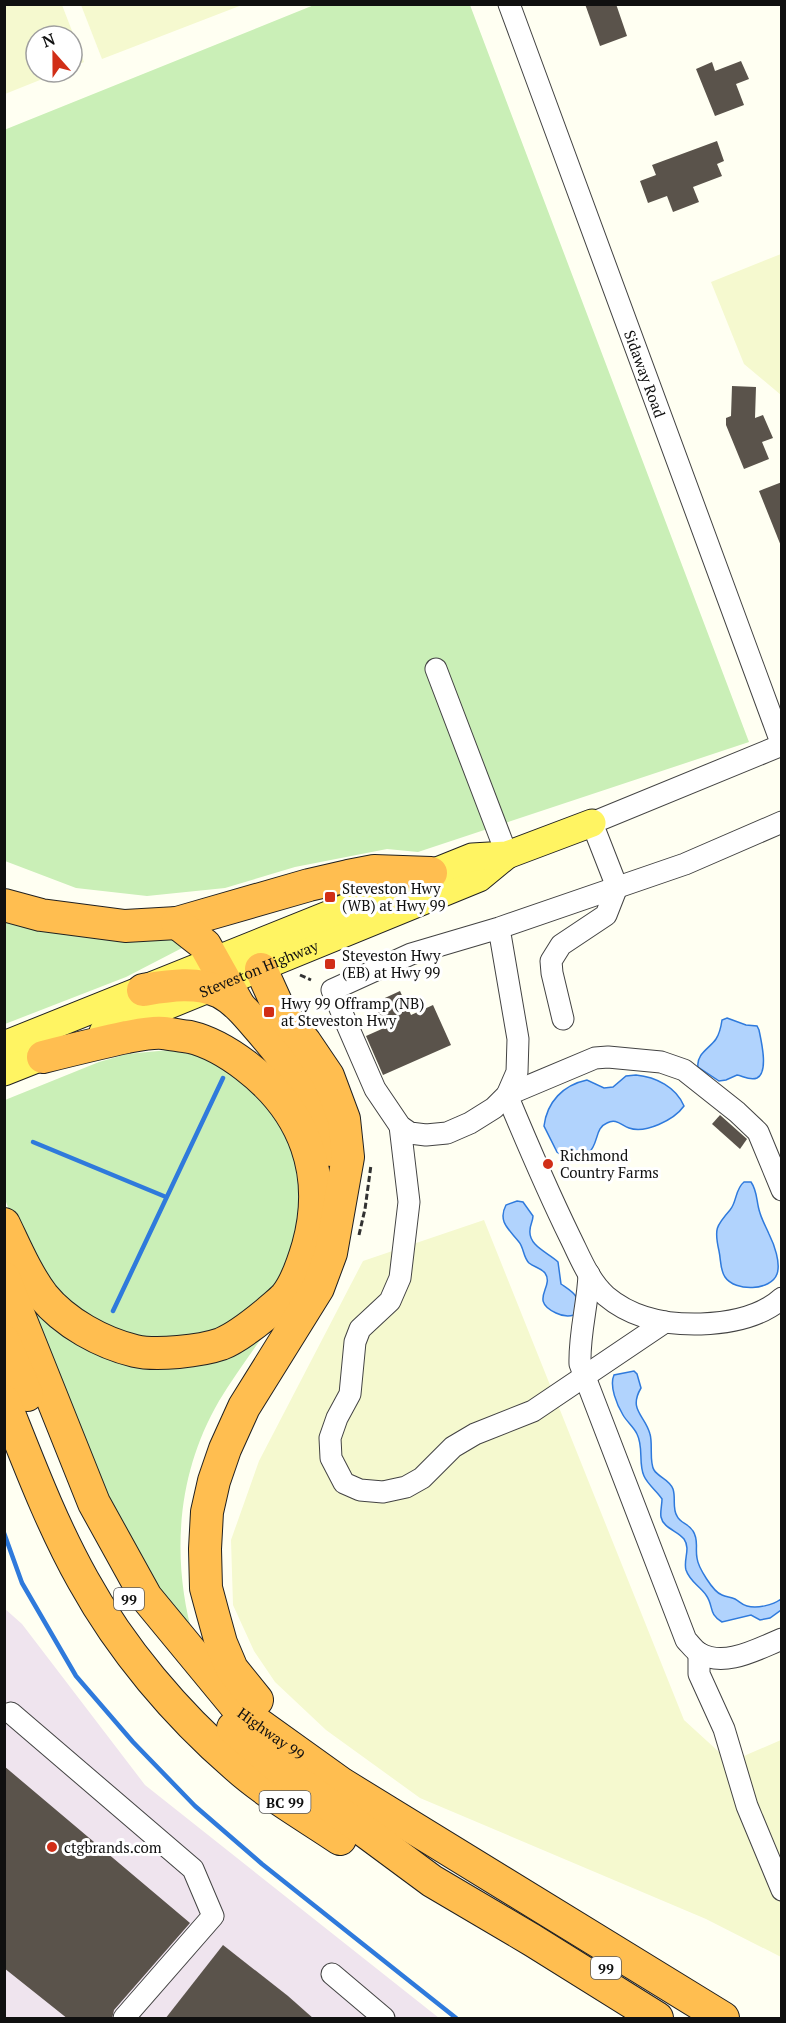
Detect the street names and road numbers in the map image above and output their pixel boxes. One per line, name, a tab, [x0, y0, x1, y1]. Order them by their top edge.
street label: Sidaway Road	[620, 327, 670, 420]
street label: Steveston Highway	[196, 935, 321, 1002]
road number: 99	[114, 1588, 144, 1610]
street label: Highway 99	[234, 1703, 309, 1764]
road number: BC 99	[260, 1791, 310, 1813]
road number: 99	[591, 1957, 621, 1979]

